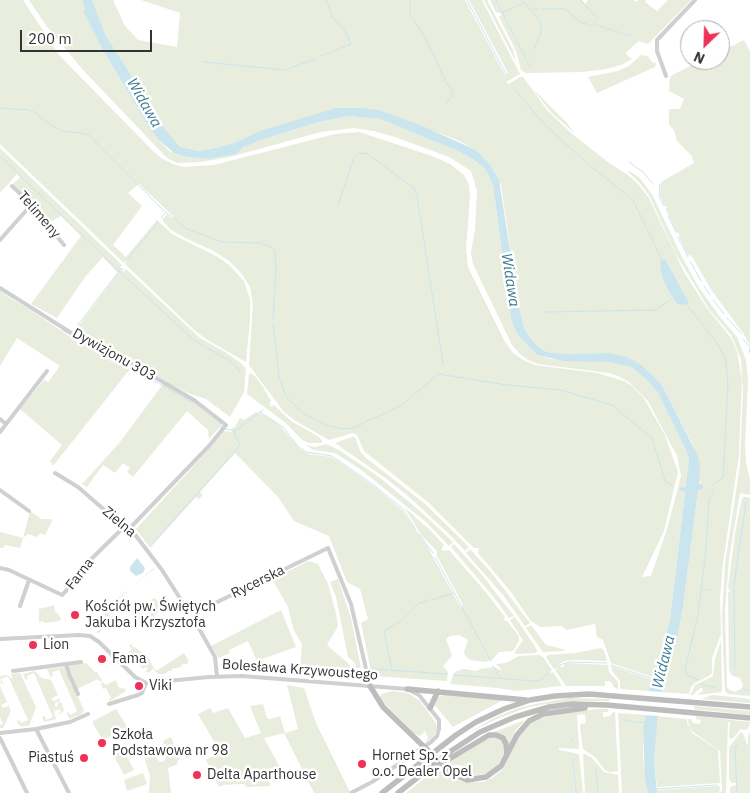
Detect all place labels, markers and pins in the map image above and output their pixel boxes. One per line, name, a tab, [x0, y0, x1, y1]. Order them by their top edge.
place label: Kościół pw. Świętych Jakuba i Krzysztofa	[85, 599, 216, 632]
marker: Kościół pw. Świętych Jakuba i Krzysztofa	[69, 609, 81, 621]
place label: Lion	[43, 637, 69, 653]
marker: Lion	[27, 639, 39, 651]
place label: Fama	[112, 651, 146, 667]
marker: Fama	[96, 653, 108, 665]
place label: Viki	[149, 678, 172, 694]
marker: Viki	[133, 680, 145, 692]
place label: Szkoła Podstawowa nr 98	[112, 727, 228, 760]
marker: Szkoła Podstawowa nr 98	[96, 737, 108, 749]
place label: Hornet Sp. z o.o. Dealer Opel	[372, 748, 472, 780]
place label: Piastuś	[28, 750, 74, 766]
marker: Piastuś	[78, 752, 90, 764]
marker: Hornet Sp. z o.o. Dealer Opel	[356, 758, 368, 770]
place label: Delta Aparthouse	[207, 767, 316, 783]
marker: Delta Aparthouse	[191, 769, 203, 781]

